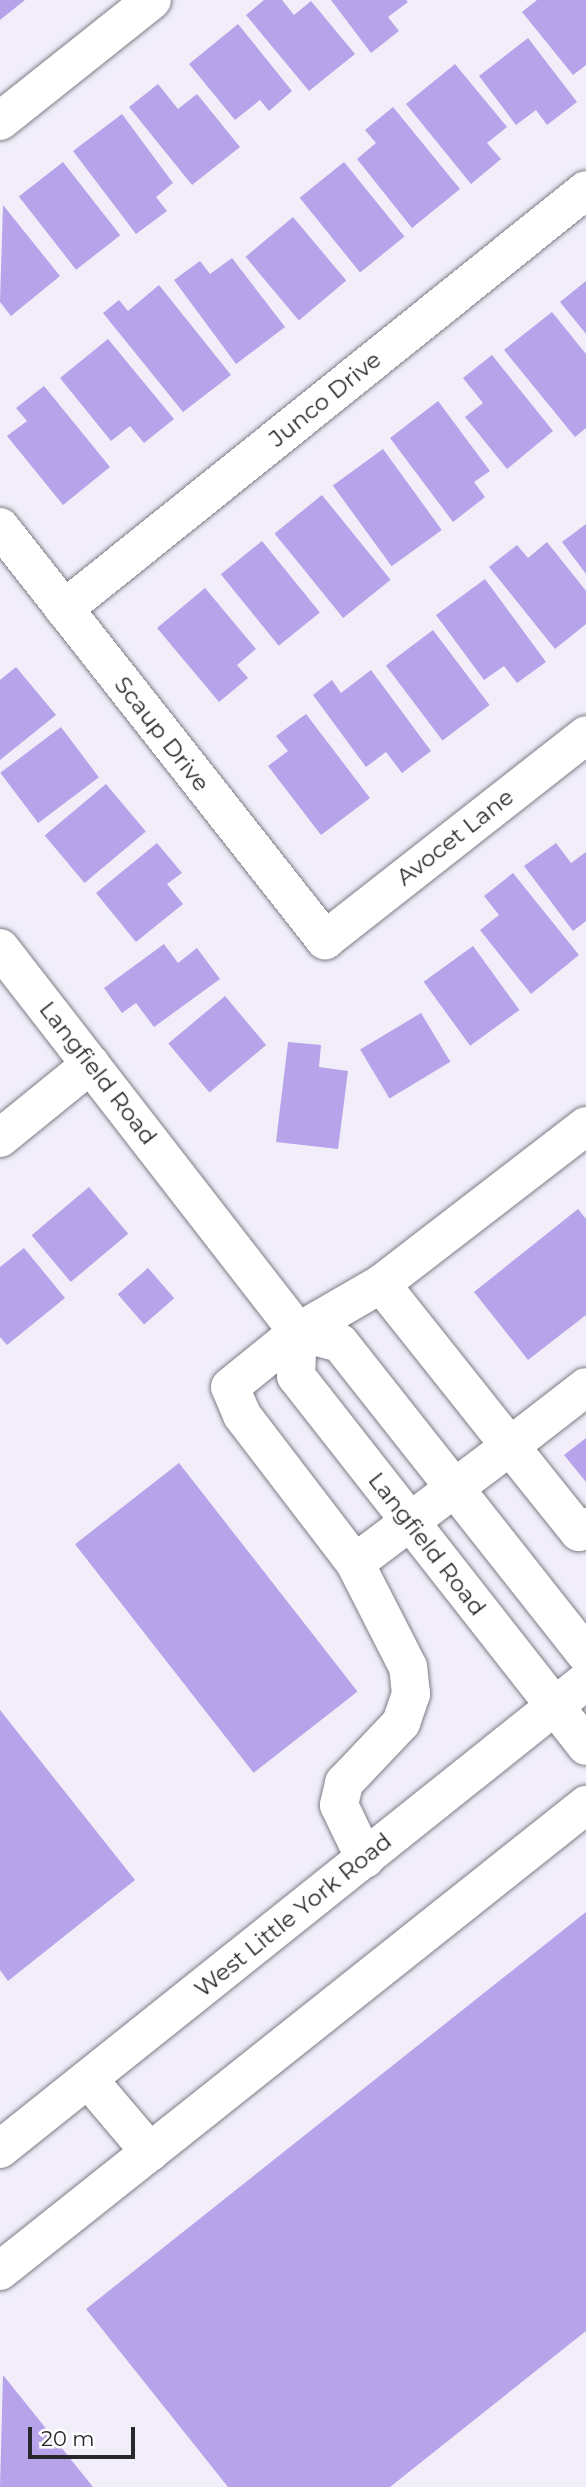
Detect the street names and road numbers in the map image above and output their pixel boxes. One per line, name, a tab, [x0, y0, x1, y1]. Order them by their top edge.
street label: Junco Drive	[263, 345, 387, 453]
street label: Scaup Drive	[109, 671, 215, 797]
street label: Avocet Lane	[391, 783, 519, 891]
street label: Langfield Road	[33, 996, 163, 1150]
street label: Langfield Road	[362, 1467, 492, 1621]
street label: West Little York Road	[189, 1827, 397, 2003]

